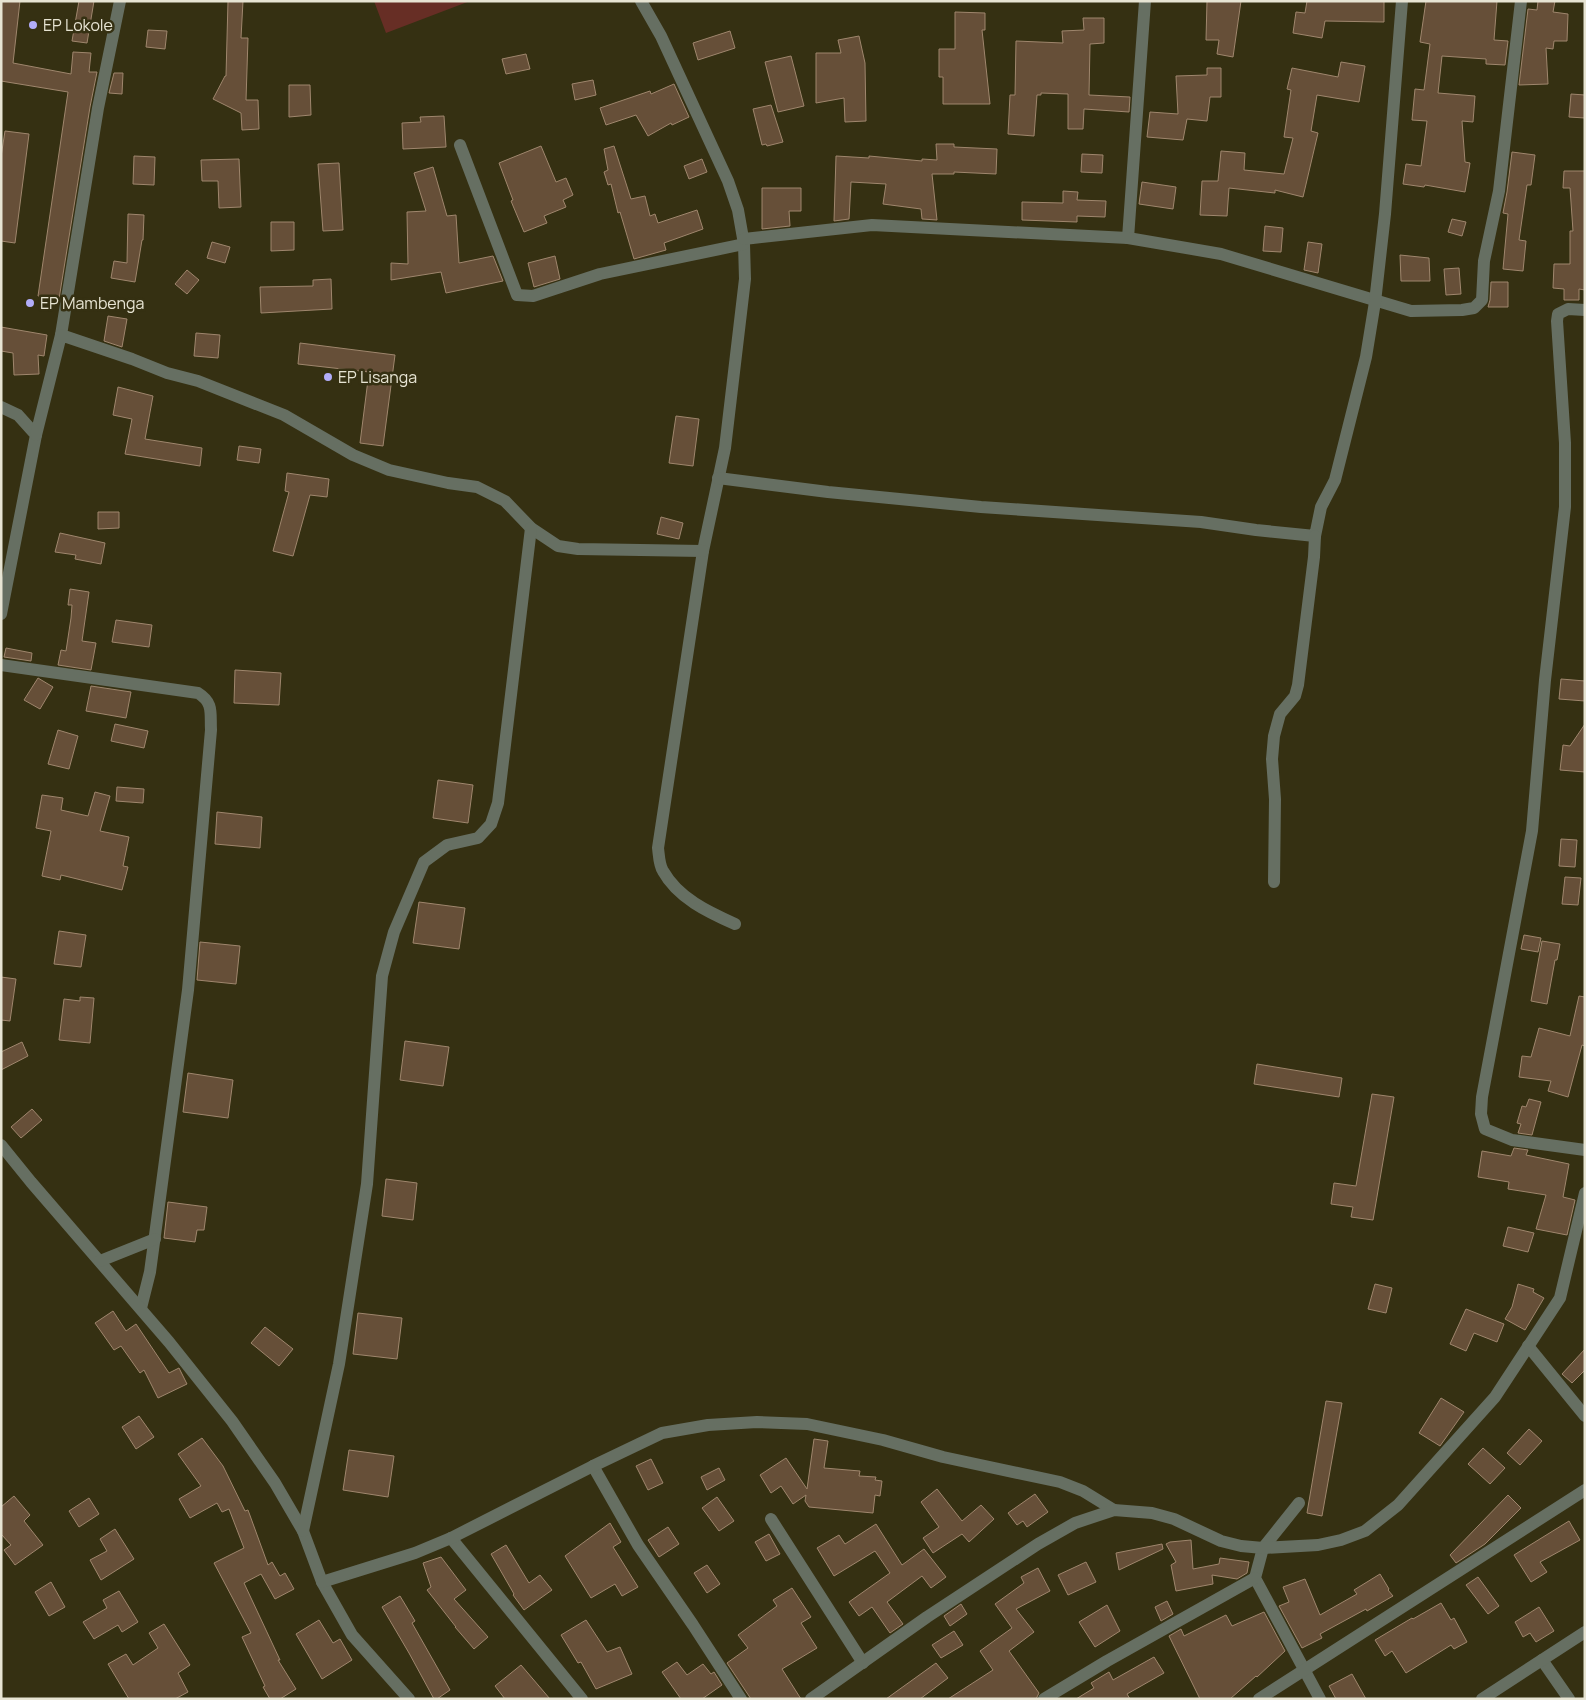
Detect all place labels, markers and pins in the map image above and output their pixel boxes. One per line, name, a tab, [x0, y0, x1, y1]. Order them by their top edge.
place label: EP Lokole	[43, 14, 113, 36]
marker: EP Lokole	[27, 19, 39, 31]
place label: EP Mambenga	[40, 292, 144, 314]
marker: EP Mambenga	[24, 297, 36, 309]
place label: EP Lisanga	[338, 366, 417, 388]
marker: EP Lisanga	[322, 371, 334, 383]

